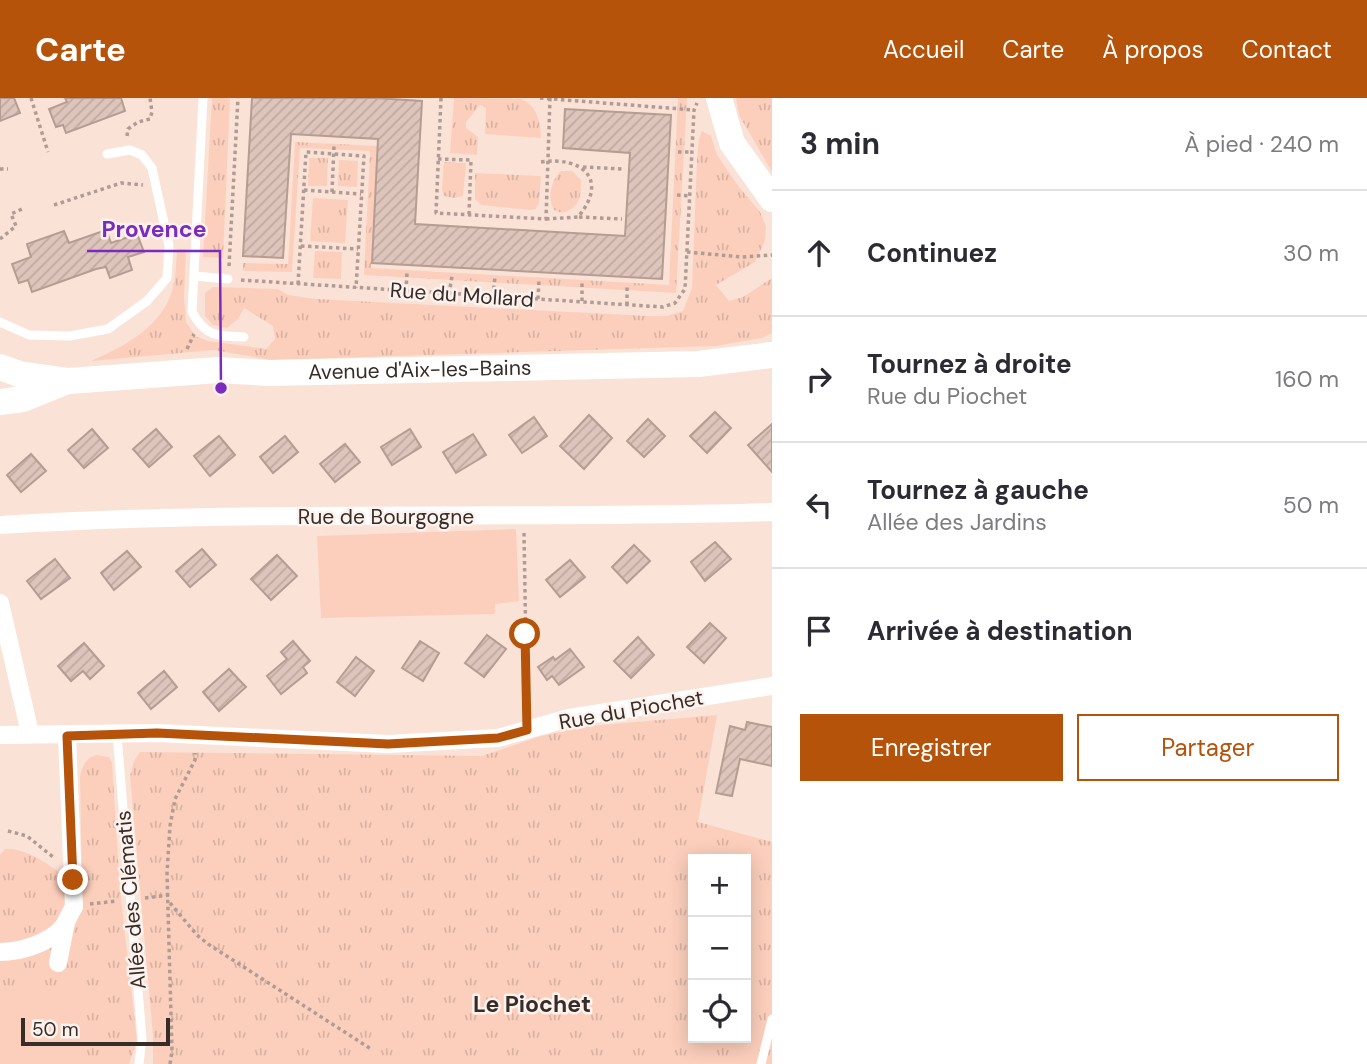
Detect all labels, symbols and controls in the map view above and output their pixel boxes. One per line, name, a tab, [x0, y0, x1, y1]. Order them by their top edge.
text: Carte	[35, 28, 126, 71]
text: Accueil	[883, 34, 964, 65]
text: Carte	[1002, 34, 1064, 65]
text: À propos	[1102, 34, 1204, 65]
text: Contact	[1242, 34, 1332, 65]
text: 3 min	[800, 124, 880, 163]
text: À pied · 240 m	[1184, 129, 1339, 159]
callout: Provence	[87, 207, 220, 251]
text: Provence	[101, 214, 207, 244]
icon: ahead	[800, 234, 838, 272]
text: Continuez	[867, 236, 997, 270]
text: 30 m	[1283, 238, 1339, 268]
street label: Rue du Mollard	[389, 276, 535, 314]
text: Tournez à droite	[867, 347, 1072, 381]
street label: Avenue d'Aix-les-Bains	[308, 353, 532, 386]
icon: right	[800, 360, 838, 398]
text: 160 m	[1275, 364, 1339, 394]
text: Rue du Piochet	[867, 381, 1027, 411]
text: Tournez à gauche	[867, 473, 1089, 507]
icon: left	[800, 486, 838, 524]
text: 50 m	[1283, 490, 1339, 520]
street label: Rue de Bourgogne	[298, 503, 474, 531]
text: Allée des Jardins	[867, 507, 1047, 537]
icon: arrive	[800, 612, 838, 650]
text: Arrivée à destination	[867, 614, 1133, 648]
route start	[509, 618, 540, 649]
street label: Rue du Piochet	[556, 684, 706, 736]
button: Enregistrer	[800, 714, 1063, 781]
button: Partager	[1077, 714, 1339, 781]
street label: Allée des Clématis	[109, 809, 153, 991]
map controls	[688, 854, 751, 1043]
button: +	[688, 854, 751, 917]
route end	[57, 864, 88, 895]
button: −	[688, 917, 751, 980]
button: locate	[688, 980, 751, 1043]
district label: Le Piochet	[473, 989, 591, 1019]
scale bar	[21, 1015, 170, 1047]
text: 50 m	[32, 1017, 79, 1042]

